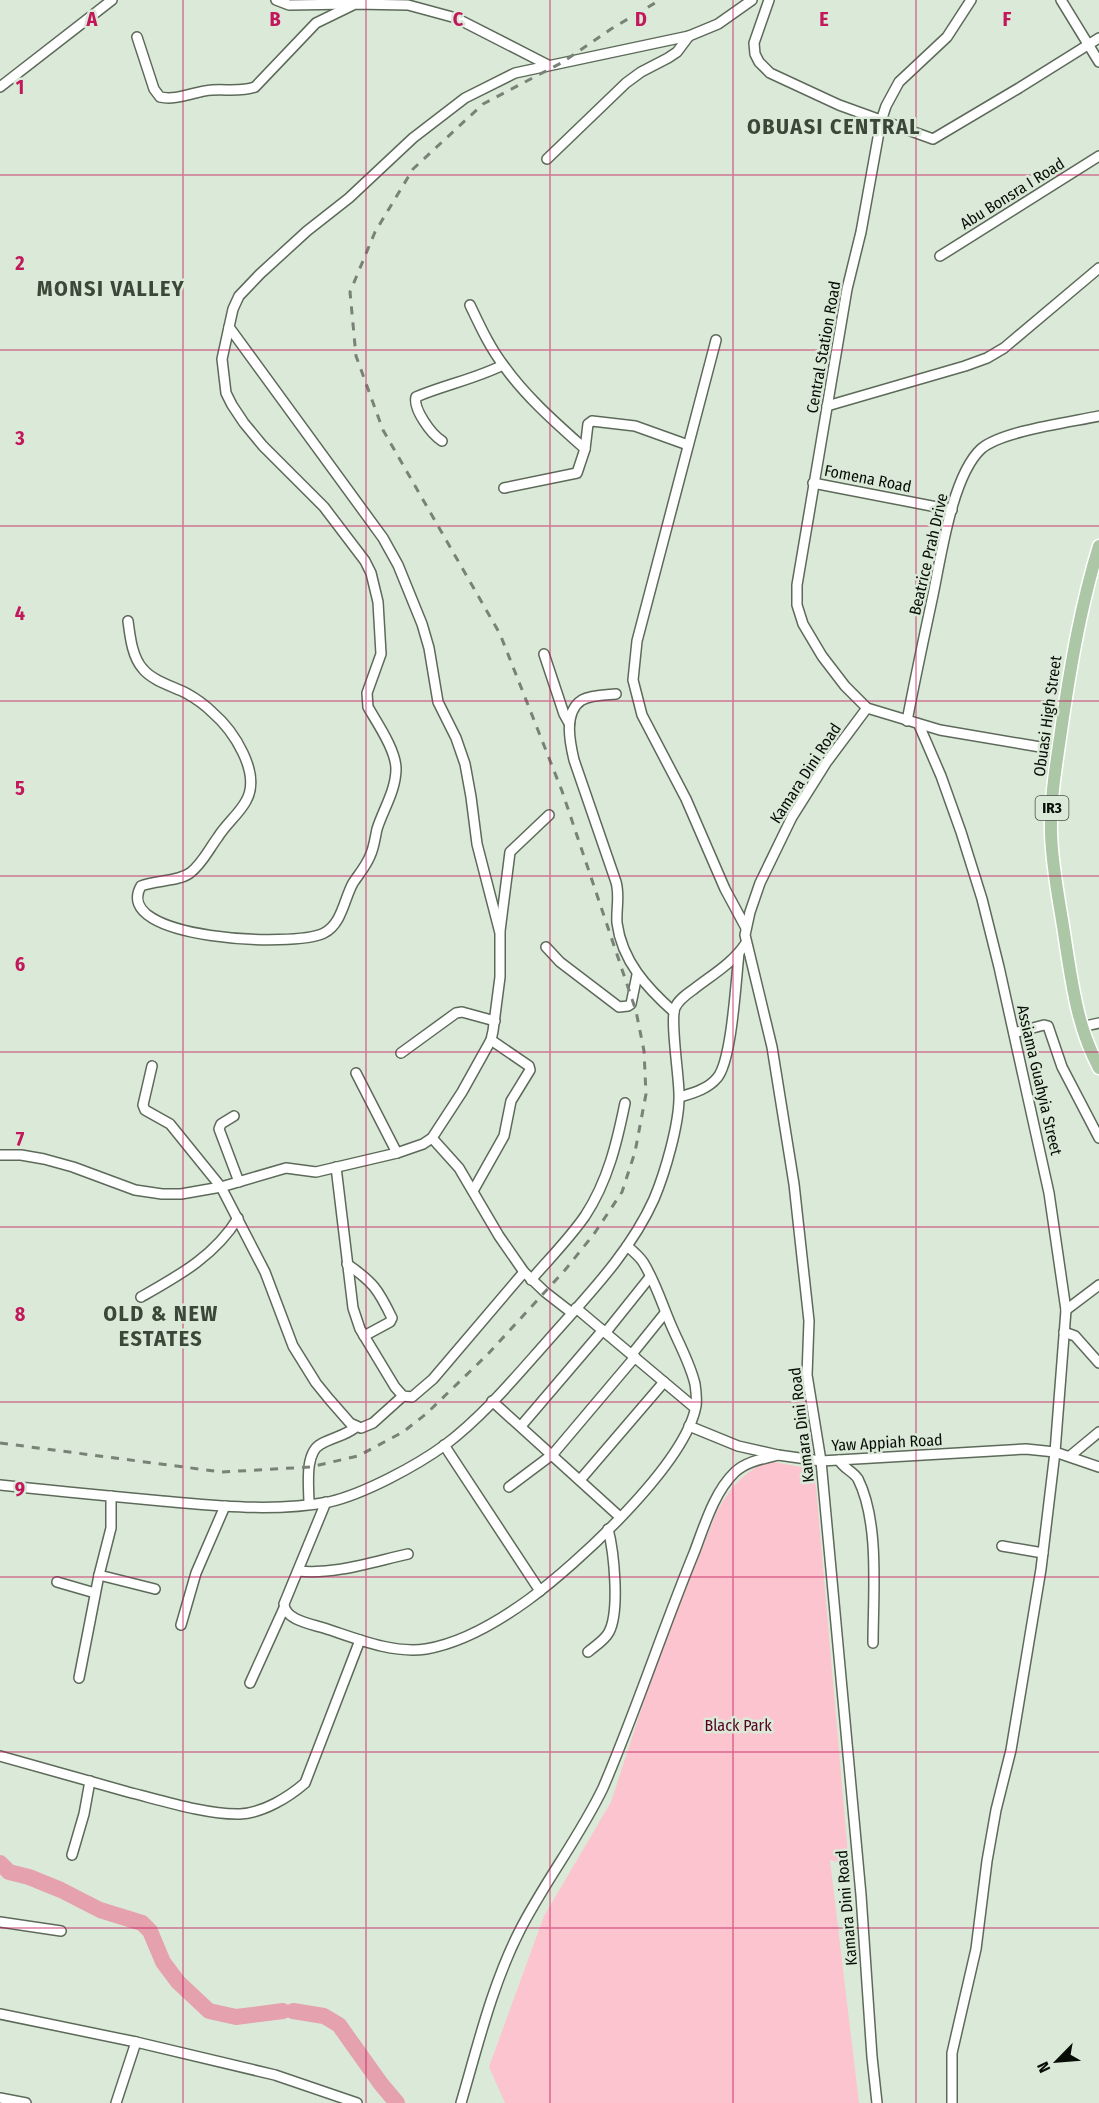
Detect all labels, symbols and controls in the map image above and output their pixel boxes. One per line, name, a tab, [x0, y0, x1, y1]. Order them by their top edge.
text: A	[86, 7, 99, 31]
text: B	[269, 7, 281, 31]
text: C	[453, 7, 464, 31]
text: D	[635, 7, 647, 31]
text: E	[819, 7, 829, 31]
text: F	[1003, 7, 1012, 31]
text: 1	[16, 75, 24, 99]
district label: OBUASI CENTRAL	[747, 113, 921, 140]
street label: Abu Bonsra I Road	[957, 154, 1068, 233]
text: 2	[14, 251, 25, 275]
district label: MONSI VALLEY	[37, 275, 185, 302]
street label: Central Station Road	[802, 279, 844, 415]
text: 3	[14, 426, 25, 450]
street label: Fomena Road	[823, 461, 913, 496]
street label: Beatrice Prah Drive	[905, 491, 952, 617]
text: 4	[15, 601, 25, 625]
street label: Obuasi High Street	[1030, 654, 1066, 778]
street label: Kamara Dini Road	[766, 720, 845, 827]
text: 5	[15, 776, 25, 800]
road number: IR3	[1036, 796, 1068, 820]
text: 6	[15, 952, 25, 976]
street label: Assiama Guahyia Street	[1013, 1003, 1066, 1158]
text: 7	[16, 1127, 25, 1151]
district label: OLD & NEW ESTATES	[103, 1300, 219, 1352]
text: 8	[15, 1302, 26, 1326]
street label: Kamara Dini Road	[785, 1366, 818, 1484]
street label: Yaw Appiah Road	[831, 1430, 943, 1455]
text: 9	[15, 1477, 25, 1501]
park label: Black Park	[704, 1716, 772, 1735]
street label: Kamara Dini Road	[832, 1849, 861, 1966]
north arrow	[1027, 2031, 1087, 2091]
text: N	[1033, 2059, 1054, 2075]

